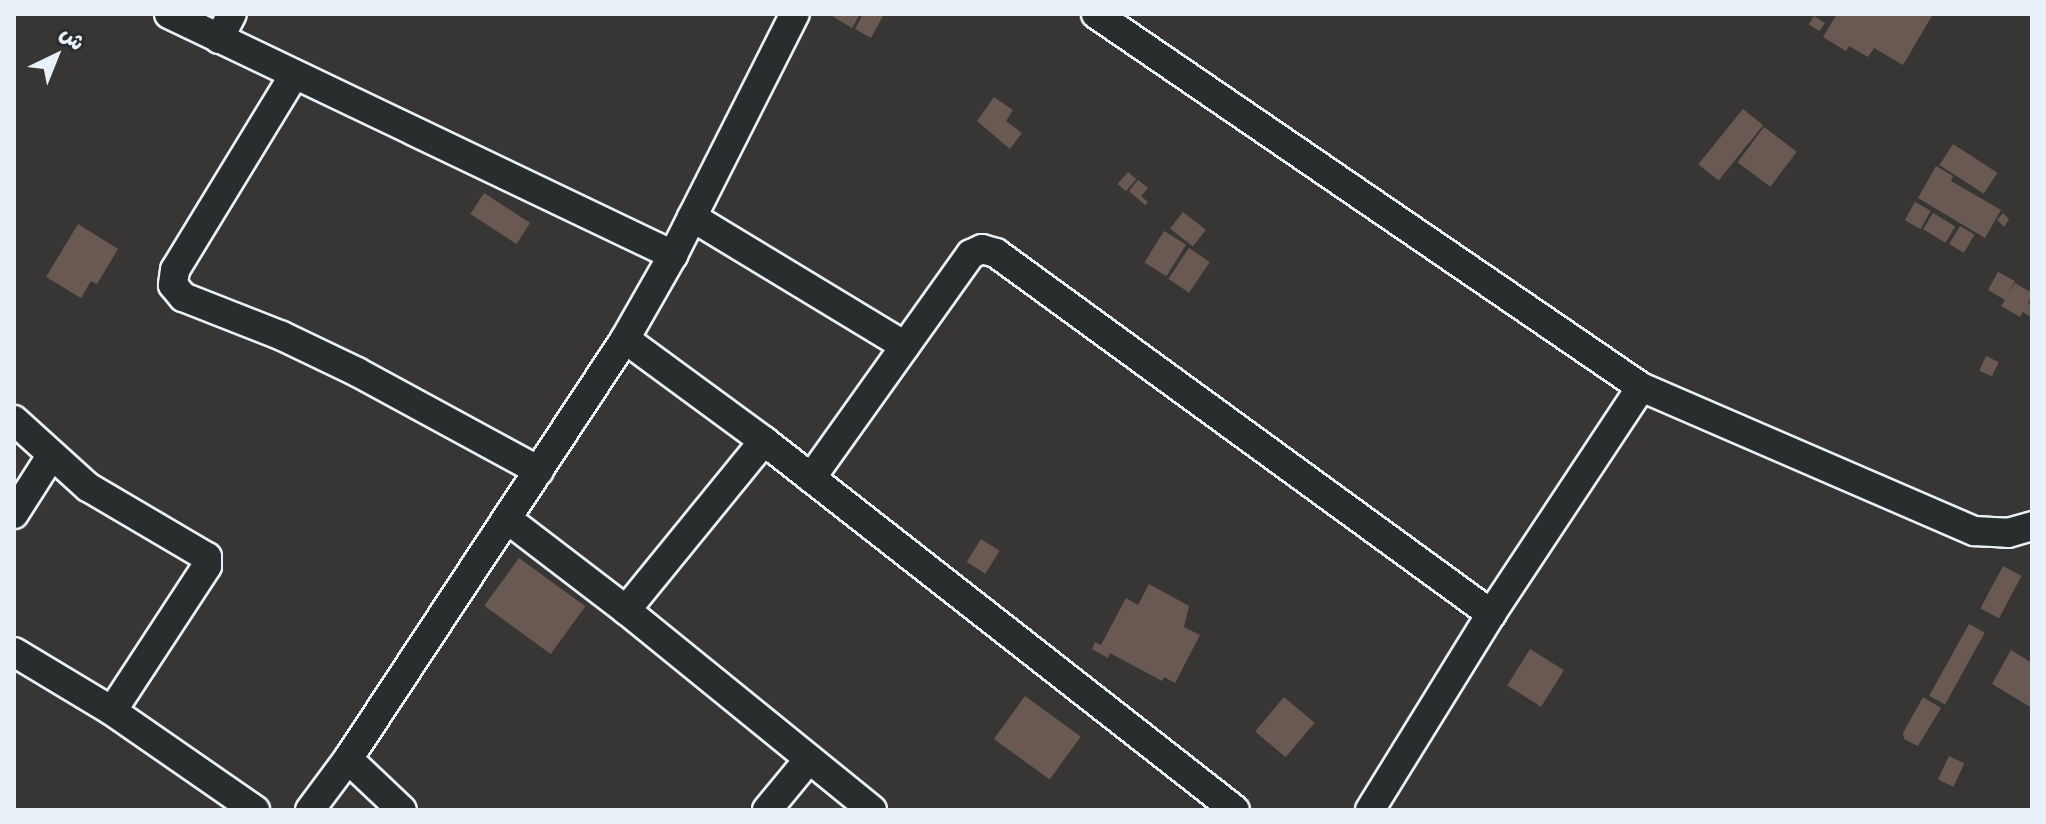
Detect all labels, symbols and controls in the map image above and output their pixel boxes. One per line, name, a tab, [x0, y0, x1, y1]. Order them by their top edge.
north arrow	[16, 16, 96, 96]
text: ش	[54, 19, 91, 57]

